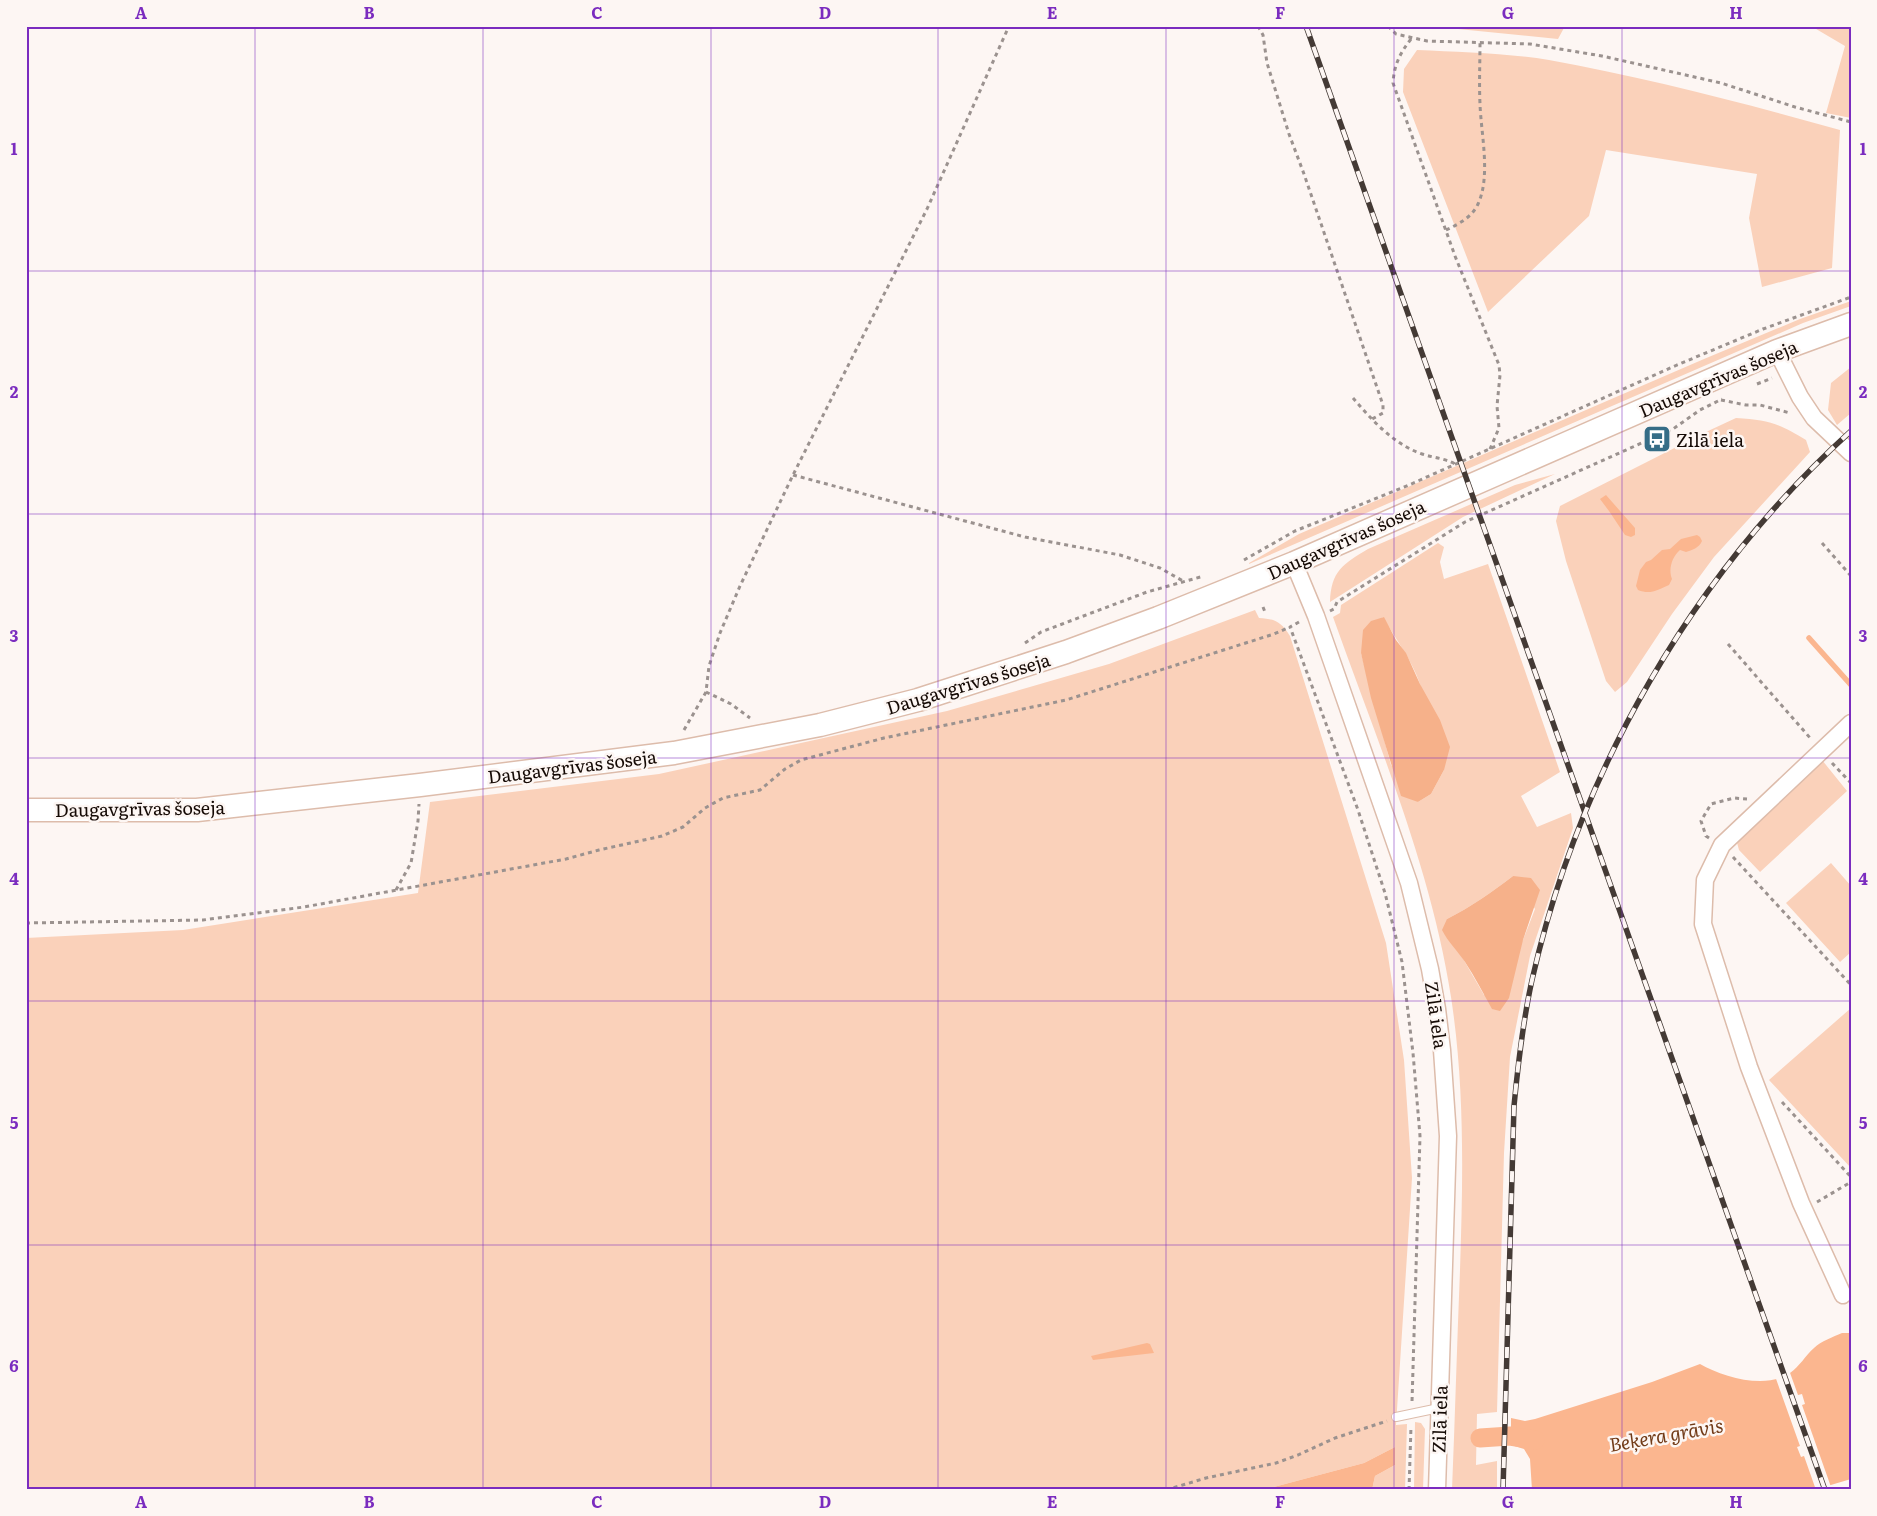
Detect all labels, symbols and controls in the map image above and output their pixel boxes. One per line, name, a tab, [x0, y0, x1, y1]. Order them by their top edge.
text: A	[135, 0, 147, 24]
text: B	[363, 0, 375, 24]
text: C	[591, 0, 603, 24]
text: D	[819, 0, 831, 24]
text: E	[1047, 0, 1058, 24]
text: F	[1275, 0, 1285, 24]
text: G	[1502, 0, 1514, 24]
text: H	[1729, 0, 1743, 24]
text: 1	[11, 136, 18, 160]
text: 1	[1860, 136, 1867, 160]
street label: Daugavgrīvas šoseja	[1634, 332, 1802, 424]
text: 2	[10, 379, 19, 403]
text: 2	[1859, 379, 1868, 403]
bus stop icon: Zilā iela	[1642, 424, 1672, 454]
place label: Zilā iela	[1676, 426, 1744, 453]
street label: Daugavgrīvas šoseja	[1263, 492, 1429, 586]
text: 3	[10, 623, 19, 647]
text: 3	[1859, 623, 1868, 647]
street label: Daugavgrīvas šoseja	[883, 645, 1054, 721]
street label: Daugavgrīvas šoseja	[486, 742, 658, 790]
street label: Daugavgrīvas šoseja	[55, 793, 226, 823]
text: 4	[9, 866, 19, 890]
text: 4	[1858, 866, 1868, 890]
street label: Zilā iela	[1419, 979, 1455, 1051]
text: 5	[10, 1110, 19, 1134]
text: 5	[1859, 1110, 1868, 1134]
text: 6	[9, 1353, 19, 1377]
text: 6	[1858, 1353, 1868, 1377]
street label: Zilā iela	[1424, 1384, 1454, 1453]
water label: Beķera grāvis	[1607, 1410, 1725, 1458]
text: A	[135, 1489, 147, 1513]
text: B	[363, 1489, 375, 1513]
text: C	[591, 1489, 603, 1513]
text: D	[819, 1489, 831, 1513]
text: E	[1047, 1489, 1058, 1513]
text: F	[1275, 1489, 1285, 1513]
text: G	[1502, 1489, 1514, 1513]
text: H	[1729, 1489, 1743, 1513]

